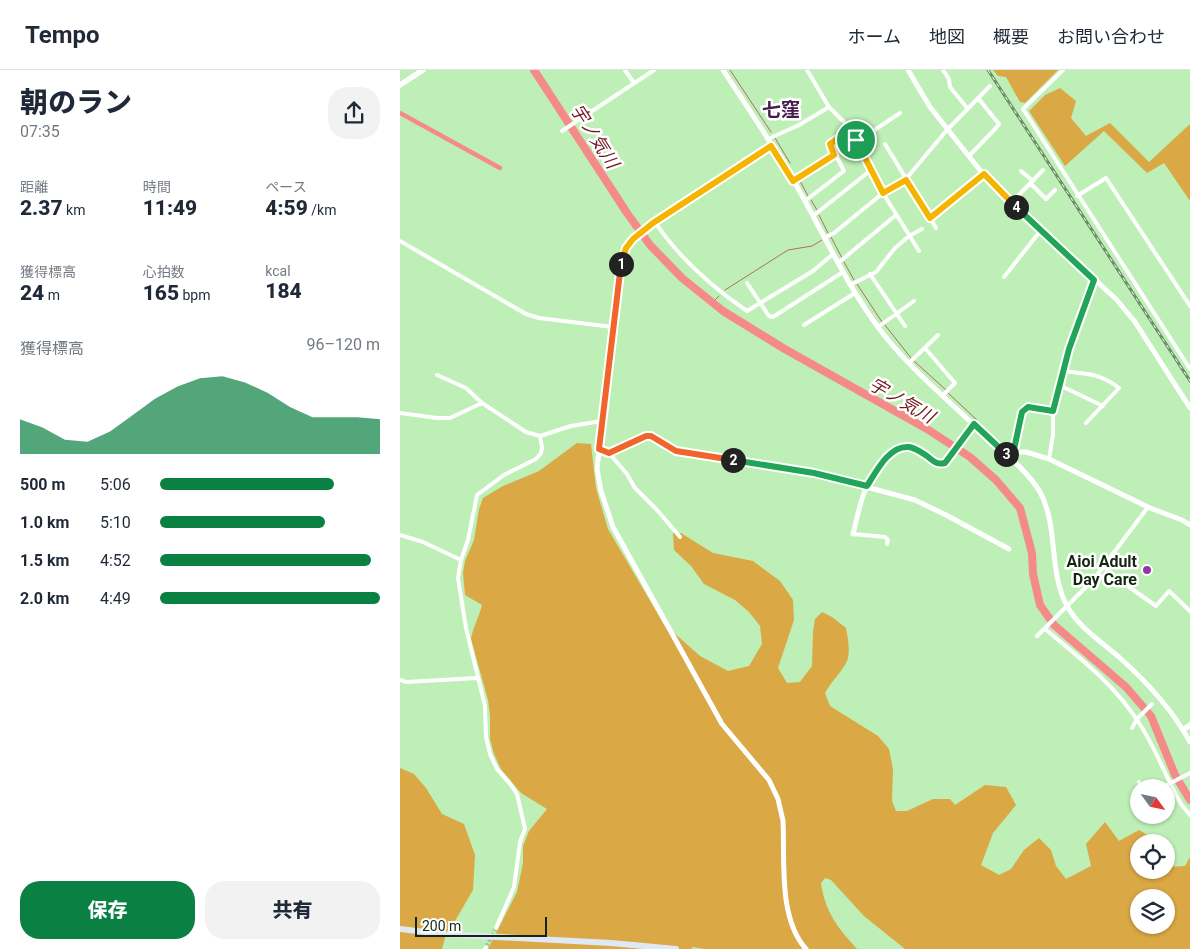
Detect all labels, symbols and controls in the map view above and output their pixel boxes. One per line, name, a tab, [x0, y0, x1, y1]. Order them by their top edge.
text: Tempo	[25, 21, 100, 49]
text: ホーム	[848, 26, 901, 47]
text: 地図	[929, 26, 965, 47]
text: 概要	[993, 26, 1029, 47]
text: お問い合わせ	[1057, 26, 1165, 47]
text: 朝のラン	[20, 86, 132, 119]
button: share	[328, 87, 380, 139]
district label: 七窪	[762, 98, 800, 121]
water label: 宇ノ気川	[567, 100, 625, 174]
pin	[835, 119, 877, 161]
text: 07:35	[20, 122, 60, 141]
icon: arrive	[842, 126, 870, 154]
text: 距離	[20, 179, 48, 195]
text: 時間	[143, 179, 171, 195]
text: ペース	[265, 179, 307, 195]
pin: 4	[1004, 194, 1028, 220]
text: 2.37	[20, 196, 63, 220]
text: 11:49	[143, 196, 197, 220]
text: 4:59	[265, 196, 308, 220]
text: 4	[1012, 199, 1021, 215]
text: km	[63, 202, 85, 218]
text: /km	[308, 202, 336, 218]
pin: 1	[608, 252, 634, 276]
text: 1	[617, 256, 626, 272]
text: kcal	[265, 263, 291, 279]
text: 獲得標高	[20, 264, 76, 280]
text: 心拍数	[143, 264, 185, 280]
text: 184	[265, 279, 302, 303]
text: 24	[20, 281, 44, 305]
text: 165	[143, 281, 179, 305]
text: m	[44, 287, 60, 303]
text: bpm	[179, 287, 210, 303]
text: 96–120 m	[307, 335, 380, 354]
text: 獲得標高	[20, 339, 84, 358]
water label: 宇ノ気川	[866, 373, 940, 428]
pin: 3	[994, 442, 1018, 466]
text: 3	[1002, 446, 1011, 462]
pin: 2	[720, 448, 746, 472]
text: 2	[729, 452, 738, 468]
text: 500 m	[20, 475, 65, 494]
text: 5:06	[100, 475, 131, 494]
text: 1.0 km	[20, 513, 69, 532]
text: 5:10	[100, 513, 131, 532]
text: 1.5 km	[20, 551, 69, 570]
text: 4:52	[100, 551, 131, 570]
place label: Aioi Adult Day Care	[1066, 552, 1138, 589]
marker: Aioi Adult Day Care	[1141, 564, 1153, 576]
text: 2.0 km	[20, 589, 69, 608]
text: 4:49	[100, 589, 131, 608]
north arrow	[1130, 779, 1175, 824]
map controls	[1130, 779, 1175, 934]
button: locate	[1130, 834, 1175, 879]
button: 保存	[20, 881, 195, 939]
button: 共有	[205, 881, 380, 939]
button: layers	[1130, 889, 1175, 934]
scale bar	[415, 914, 548, 937]
text: 200 m	[422, 918, 461, 934]

